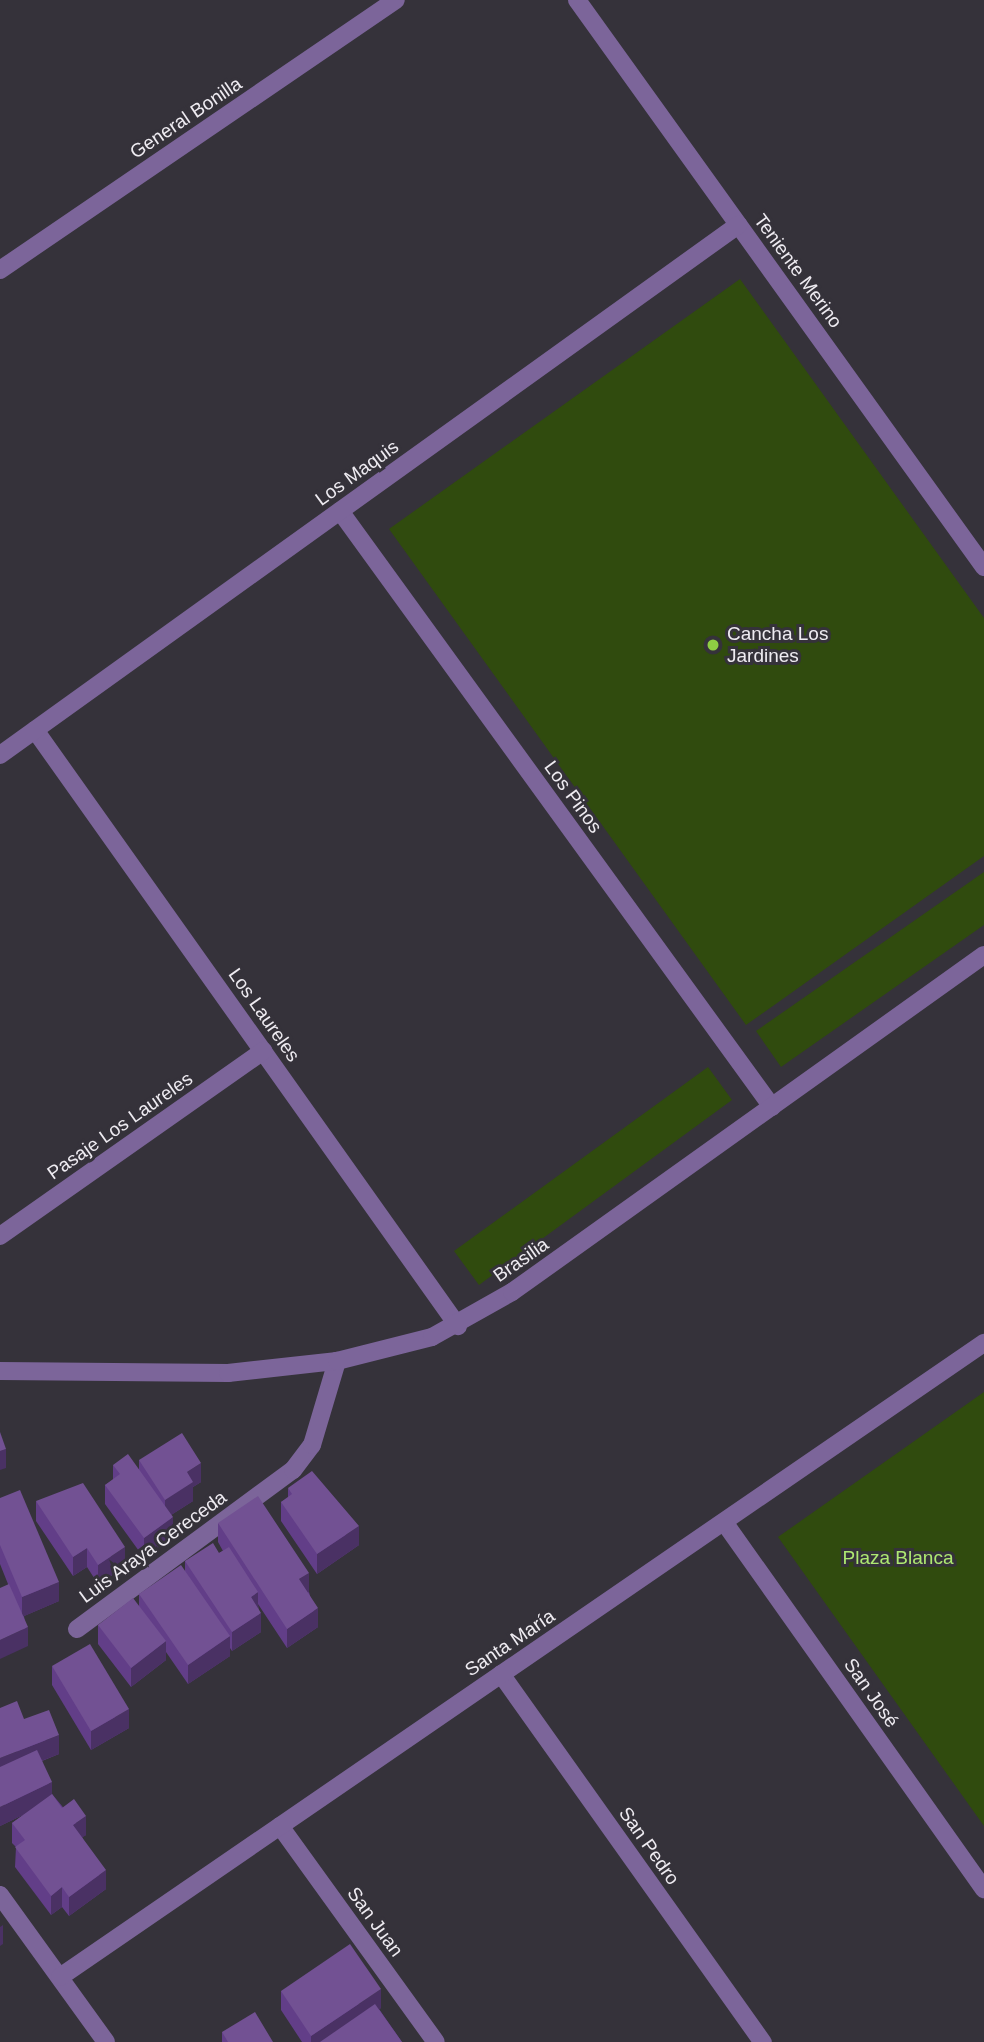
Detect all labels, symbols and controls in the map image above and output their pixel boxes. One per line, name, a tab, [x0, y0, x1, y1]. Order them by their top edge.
street label: General Bonilla	[126, 72, 246, 164]
street label: Teniente Merino	[749, 210, 847, 332]
street label: Los Maquis	[311, 435, 403, 511]
place label: Cancha Los Jardines	[727, 623, 828, 667]
marker: Cancha Los Jardines	[705, 637, 721, 653]
street label: Los Pinos	[539, 757, 607, 837]
street label: Los Laureles	[223, 964, 305, 1066]
street label: Pasaje Los Laureles	[43, 1067, 197, 1185]
street label: Brasilia	[489, 1233, 553, 1287]
street label: Luis Araya Cereceda	[75, 1486, 231, 1608]
park label: Plaza Blanca	[843, 1547, 953, 1569]
street label: Santa María	[461, 1605, 559, 1681]
street label: San José	[839, 1654, 903, 1732]
street label: San Pedro	[614, 1803, 684, 1889]
street label: San Juan	[342, 1883, 408, 1961]

